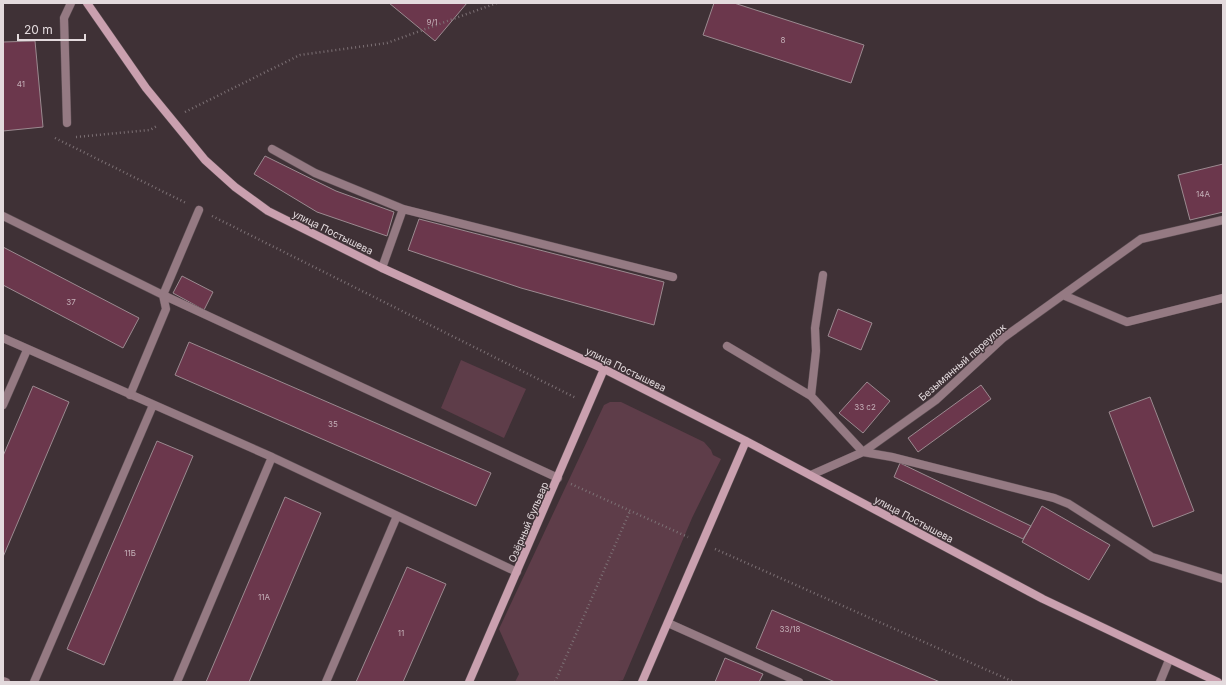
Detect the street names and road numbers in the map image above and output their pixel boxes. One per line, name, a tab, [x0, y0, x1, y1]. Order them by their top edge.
street label: улица Постышева	[291, 207, 375, 257]
street label: Безымянный переулок	[916, 321, 1008, 403]
street label: улица Постышева	[584, 344, 668, 394]
street label: Озёрный бульвар	[506, 480, 550, 564]
street label: улица Постышева	[872, 493, 956, 545]

